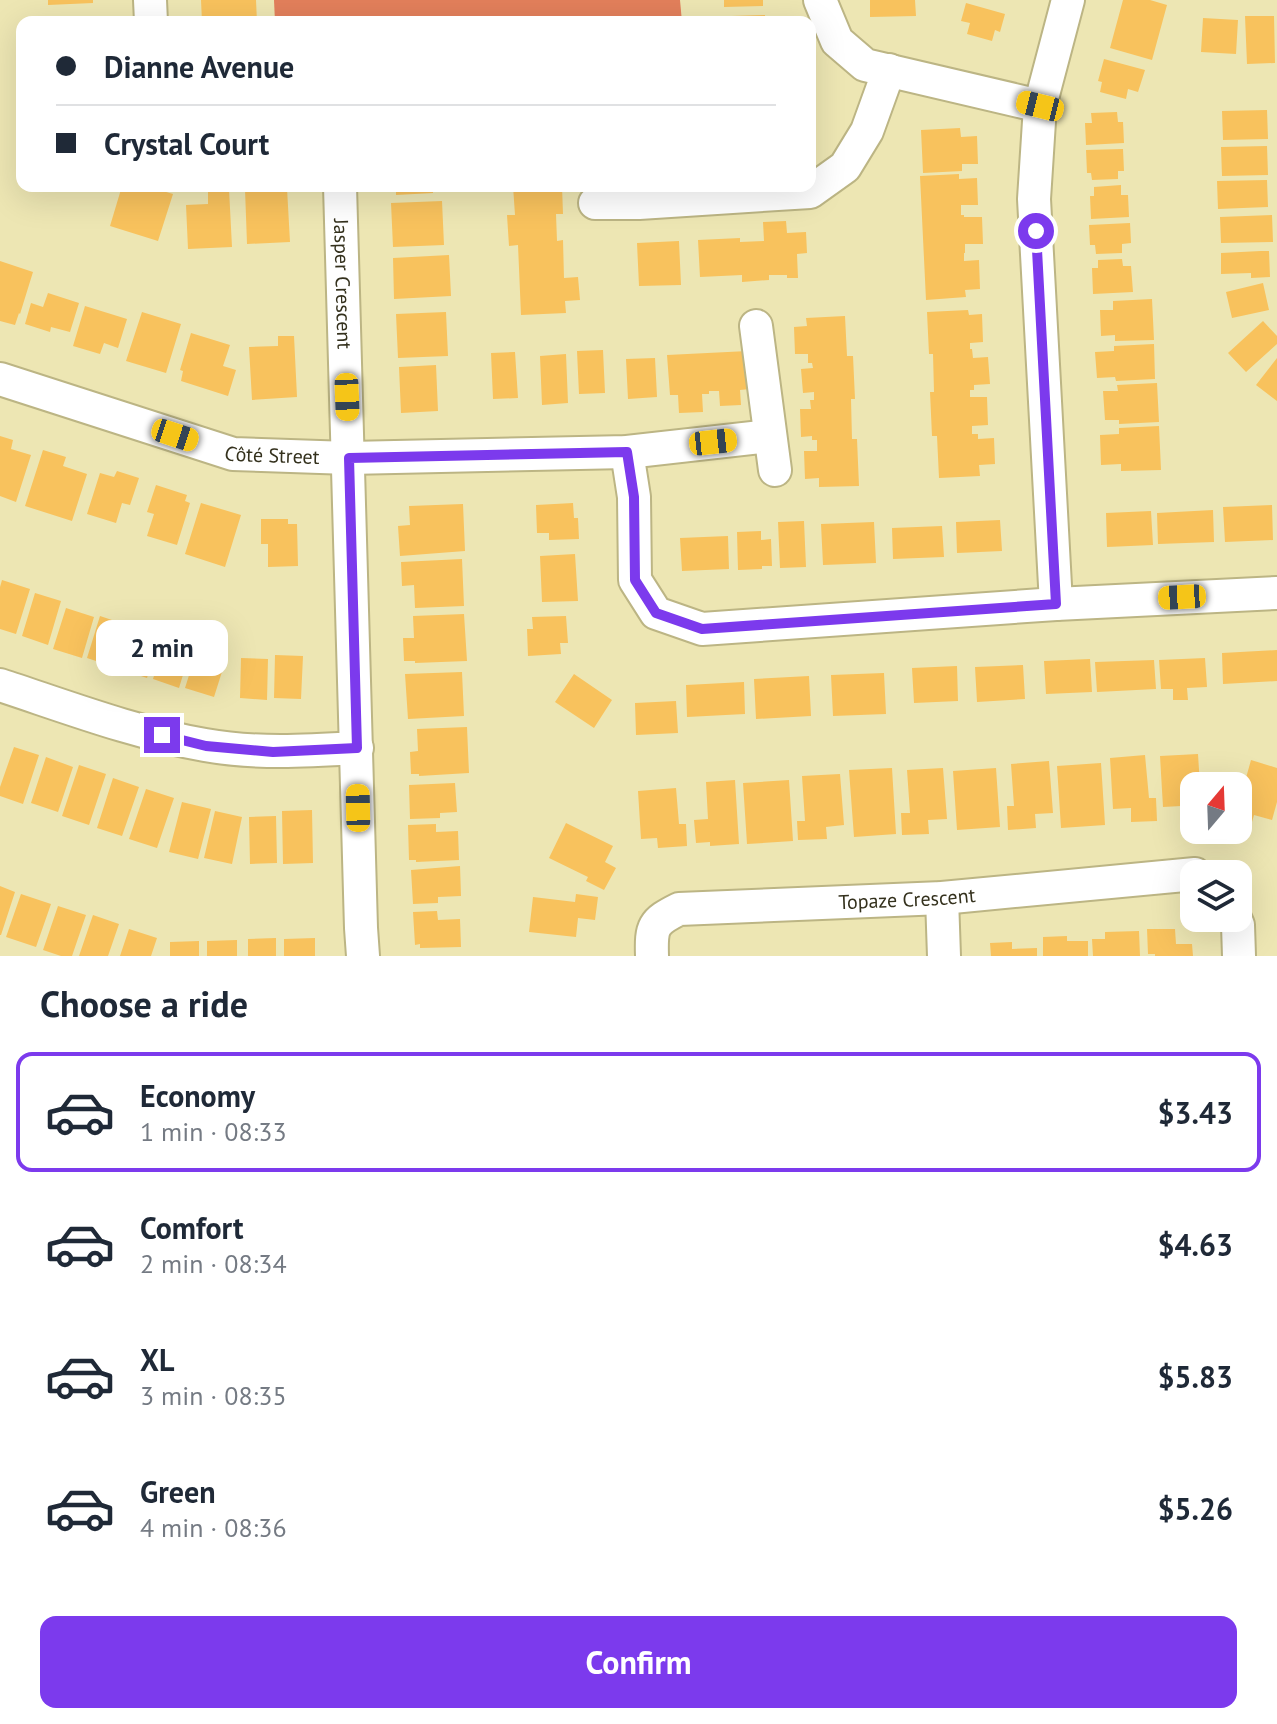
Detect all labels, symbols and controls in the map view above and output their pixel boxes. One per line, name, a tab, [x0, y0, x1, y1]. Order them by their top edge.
text: Dianne Avenue	[104, 47, 294, 86]
car	[1014, 89, 1066, 123]
text: Crystal Court	[104, 124, 269, 163]
route start	[1018, 213, 1054, 249]
street label: Jasper Crescent	[328, 217, 358, 350]
car	[334, 373, 360, 421]
car	[148, 416, 202, 454]
car	[688, 428, 738, 456]
street label: Côté Street	[221, 439, 320, 470]
car	[1157, 584, 1207, 610]
callout: 2 min	[96, 619, 228, 675]
text: 2 min	[130, 631, 194, 664]
route end	[144, 717, 180, 753]
north arrow	[1180, 772, 1252, 844]
map controls	[1180, 772, 1252, 932]
car	[346, 784, 370, 832]
button: layers	[1180, 860, 1252, 932]
street label: Topaze Crescent	[838, 882, 977, 915]
text: Choose a ride	[40, 980, 248, 1027]
icon: car	[44, 1076, 116, 1148]
text: Economy	[140, 1076, 255, 1115]
text: $3.43	[1158, 1093, 1233, 1132]
text: 1 min · 08:33	[140, 1115, 287, 1148]
icon: car	[44, 1208, 116, 1280]
text: Comfort	[140, 1208, 243, 1247]
text: $4.63	[1158, 1225, 1233, 1264]
text: 2 min · 08:34	[140, 1247, 287, 1280]
icon: car	[44, 1340, 116, 1412]
text: XL	[140, 1340, 174, 1379]
text: $5.83	[1158, 1357, 1233, 1396]
text: 3 min · 08:35	[140, 1379, 287, 1412]
icon: car	[44, 1472, 116, 1544]
text: Green	[140, 1472, 215, 1511]
text: $5.26	[1158, 1489, 1233, 1528]
text: 4 min · 08:36	[140, 1511, 287, 1544]
button: Confirm	[40, 1616, 1237, 1708]

